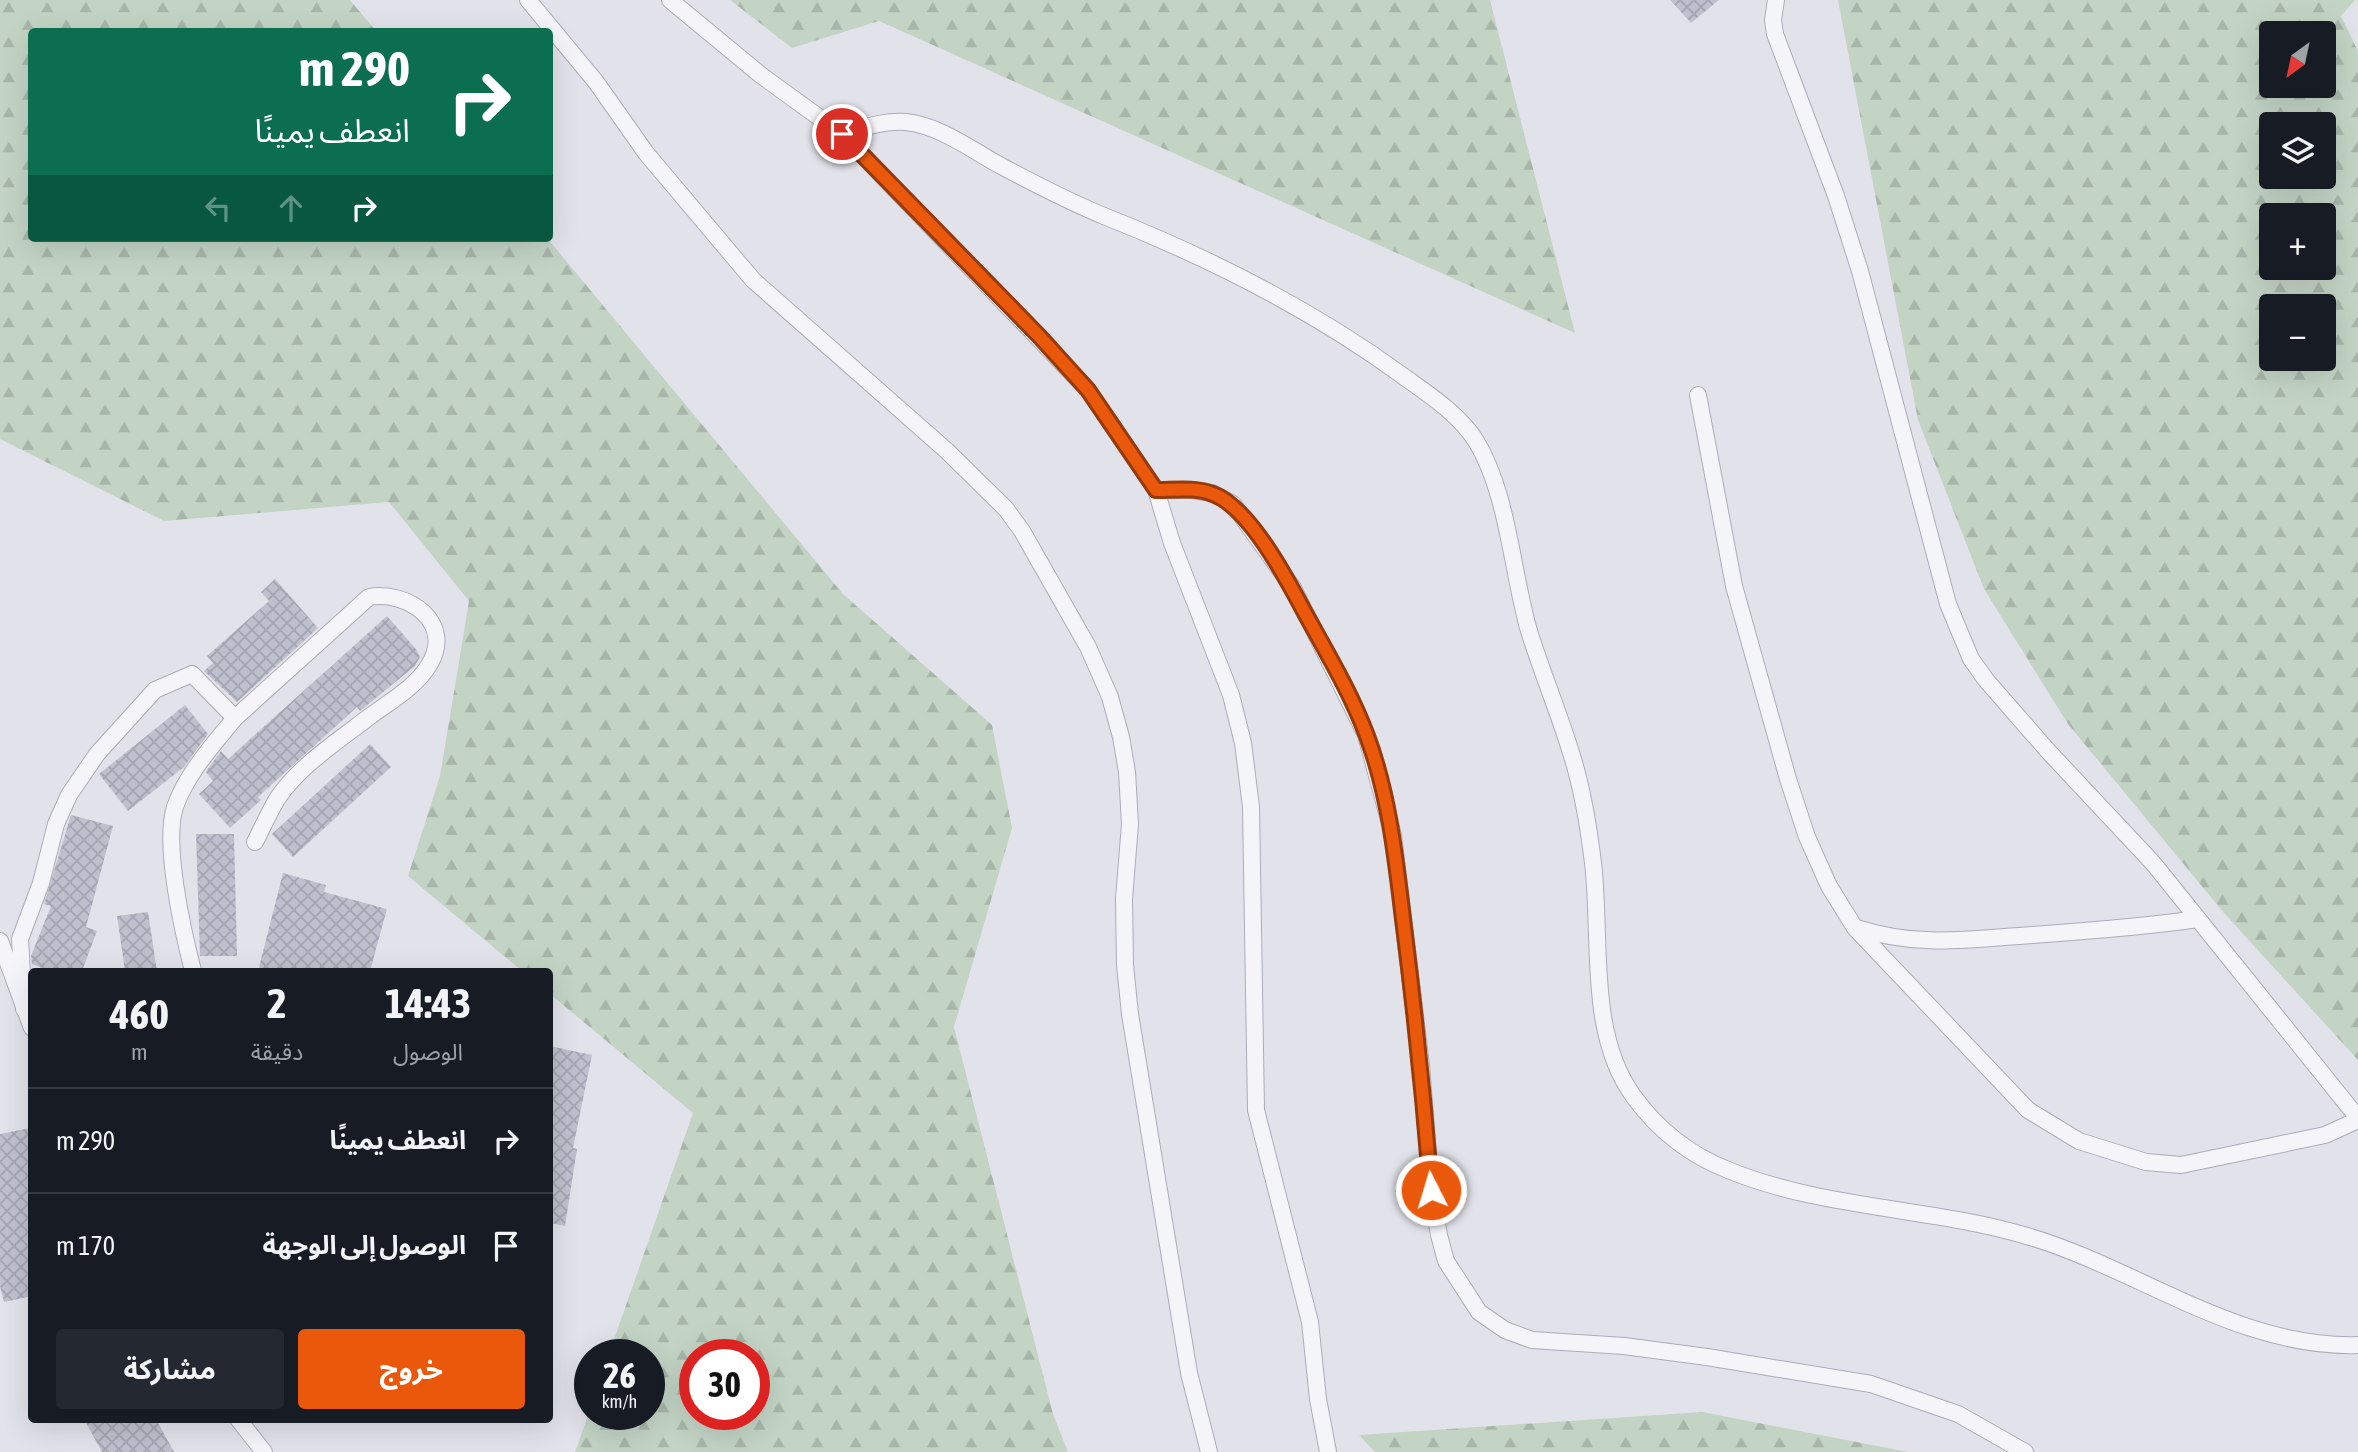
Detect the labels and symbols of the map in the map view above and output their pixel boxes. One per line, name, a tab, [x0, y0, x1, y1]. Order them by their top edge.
north arrow	[2259, 21, 2336, 98]
pin	[812, 104, 872, 164]
position arrow	[1394, 1153, 1468, 1227]
speed limit sign: 30	[679, 1339, 770, 1430]

